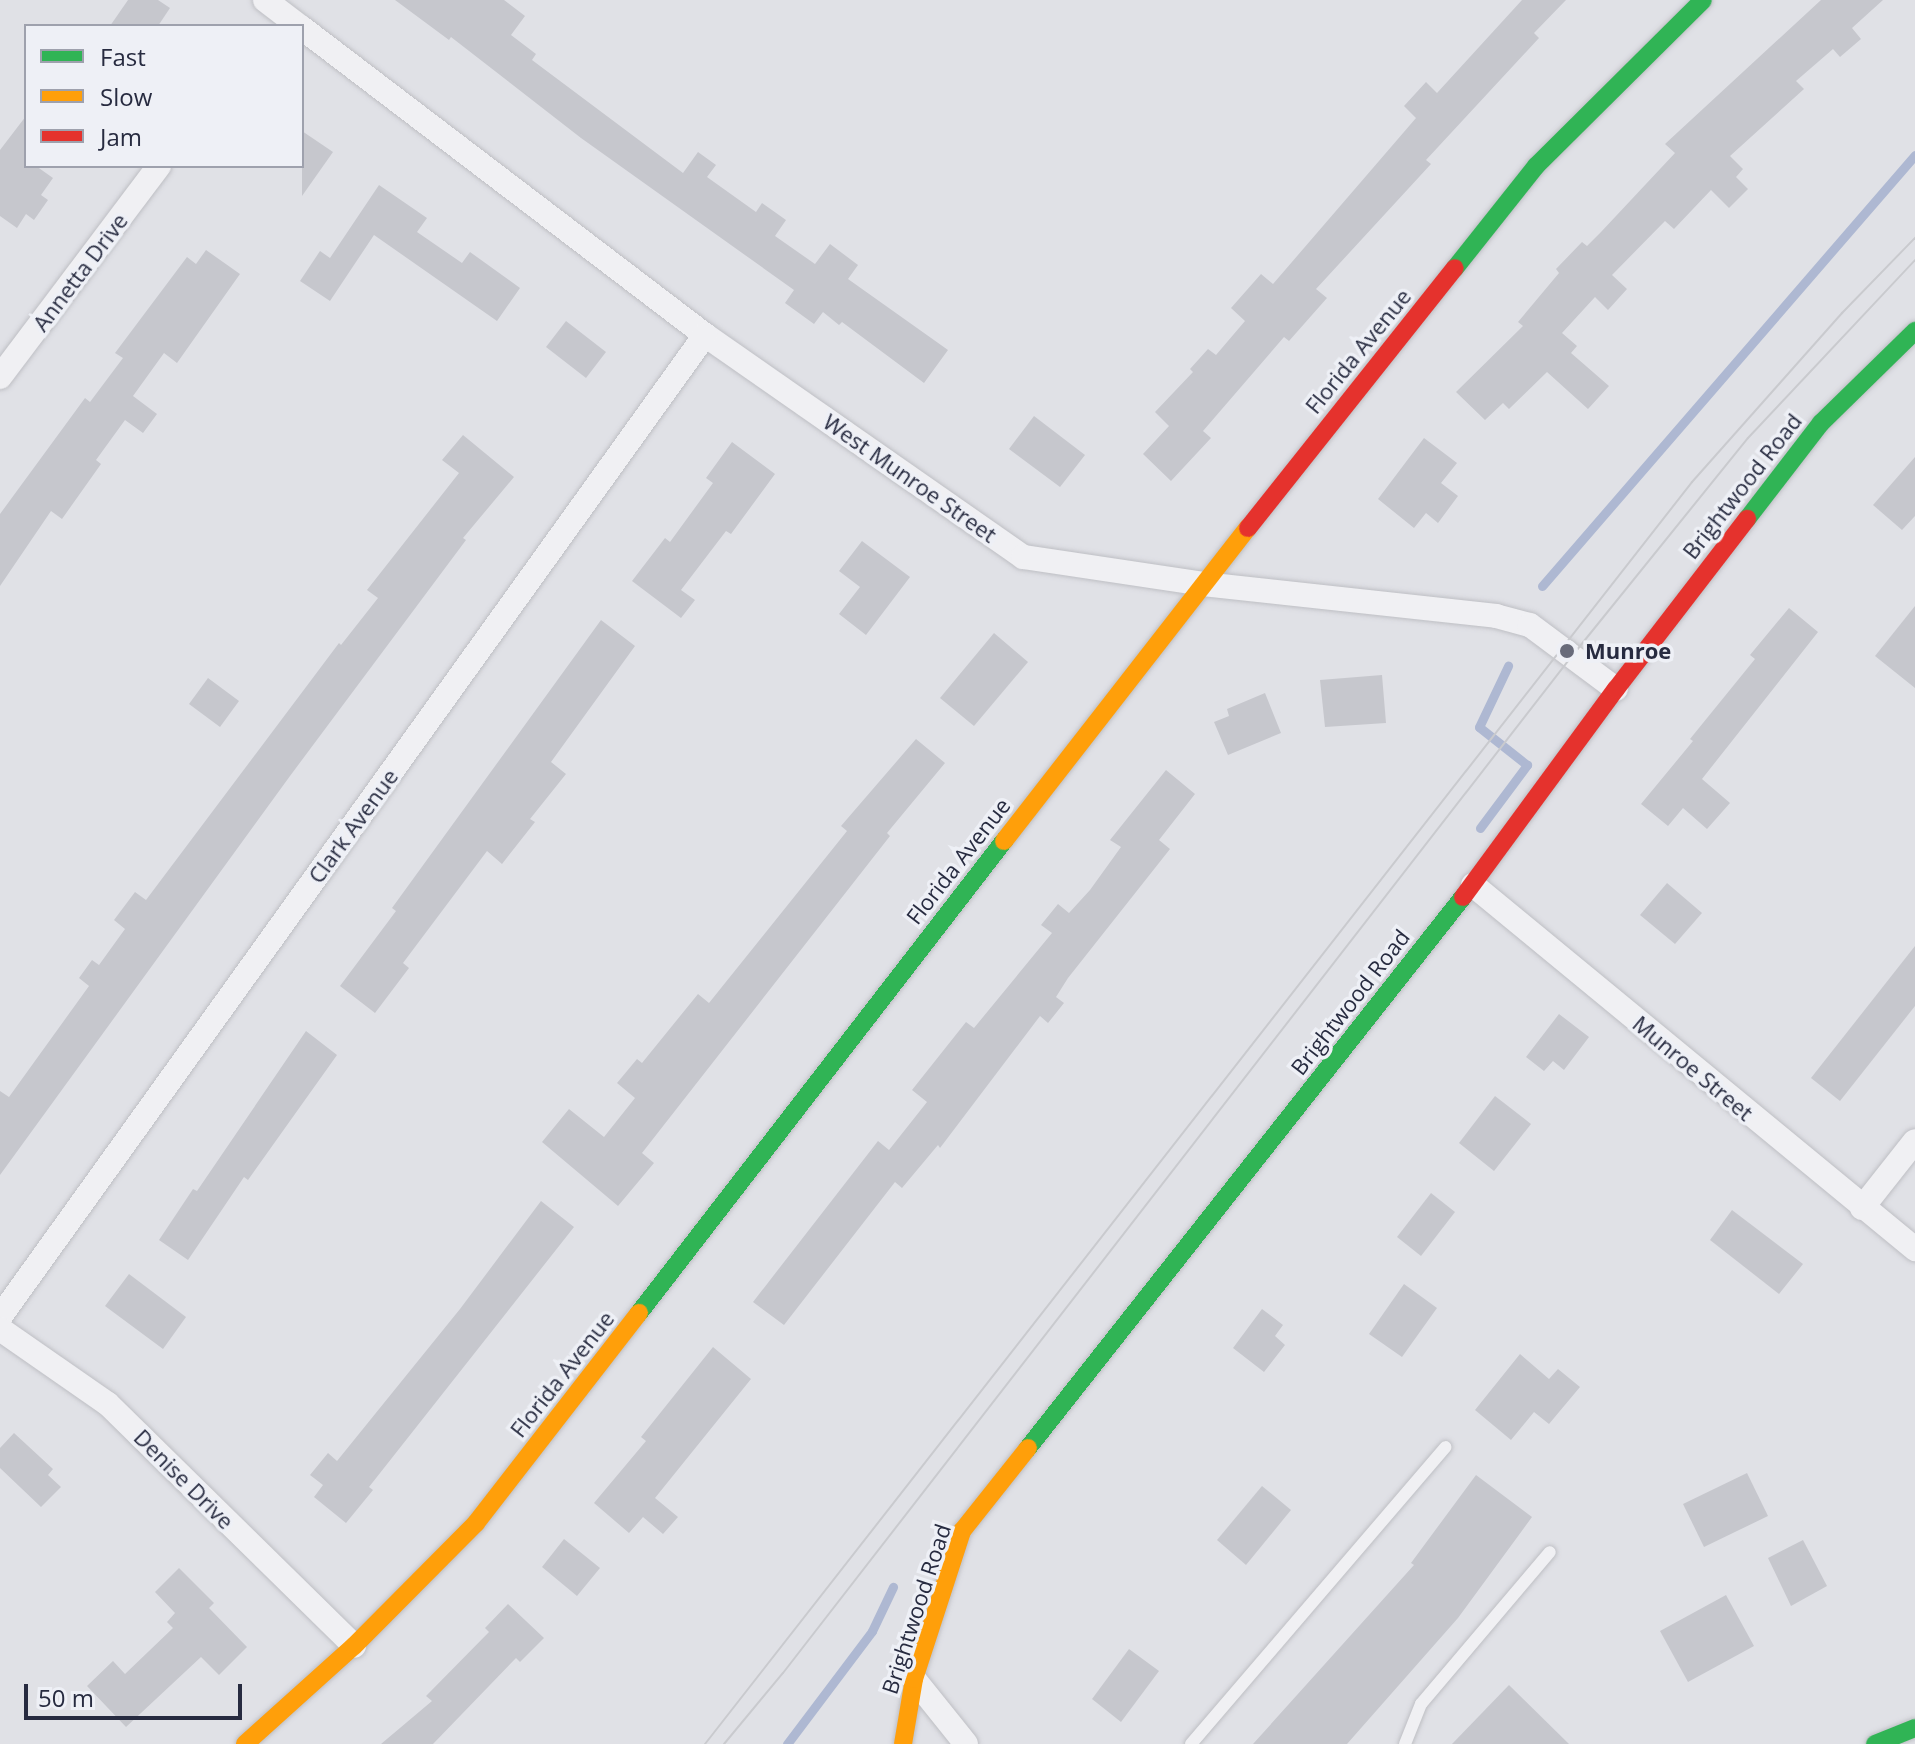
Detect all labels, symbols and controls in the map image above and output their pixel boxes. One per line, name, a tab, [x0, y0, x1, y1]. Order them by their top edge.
legend	[24, 24, 304, 168]
text: Fast	[100, 40, 146, 73]
text: Slow	[100, 80, 152, 113]
text: Jam	[100, 120, 142, 153]
street label: Annetta Drive	[27, 208, 133, 336]
street label: Florida Avenue	[1300, 283, 1416, 419]
street label: West Munroe Street	[818, 408, 1002, 548]
street label: Brightwood Road	[1677, 408, 1807, 564]
place label: Munroe	[1585, 638, 1671, 664]
marker: Munroe	[1556, 640, 1578, 662]
street label: Clark Avenue	[303, 764, 403, 888]
street label: Florida Avenue	[901, 793, 1015, 929]
street label: Brightwood Road	[1285, 924, 1415, 1080]
street label: Munroe Street	[1628, 1010, 1758, 1126]
street label: Florida Avenue	[505, 1306, 619, 1442]
street label: Denise Drive	[129, 1424, 239, 1534]
street label: Brightwood Road	[876, 1521, 956, 1697]
scale bar	[28, 1668, 246, 1718]
text: 50 m	[38, 1681, 94, 1714]

